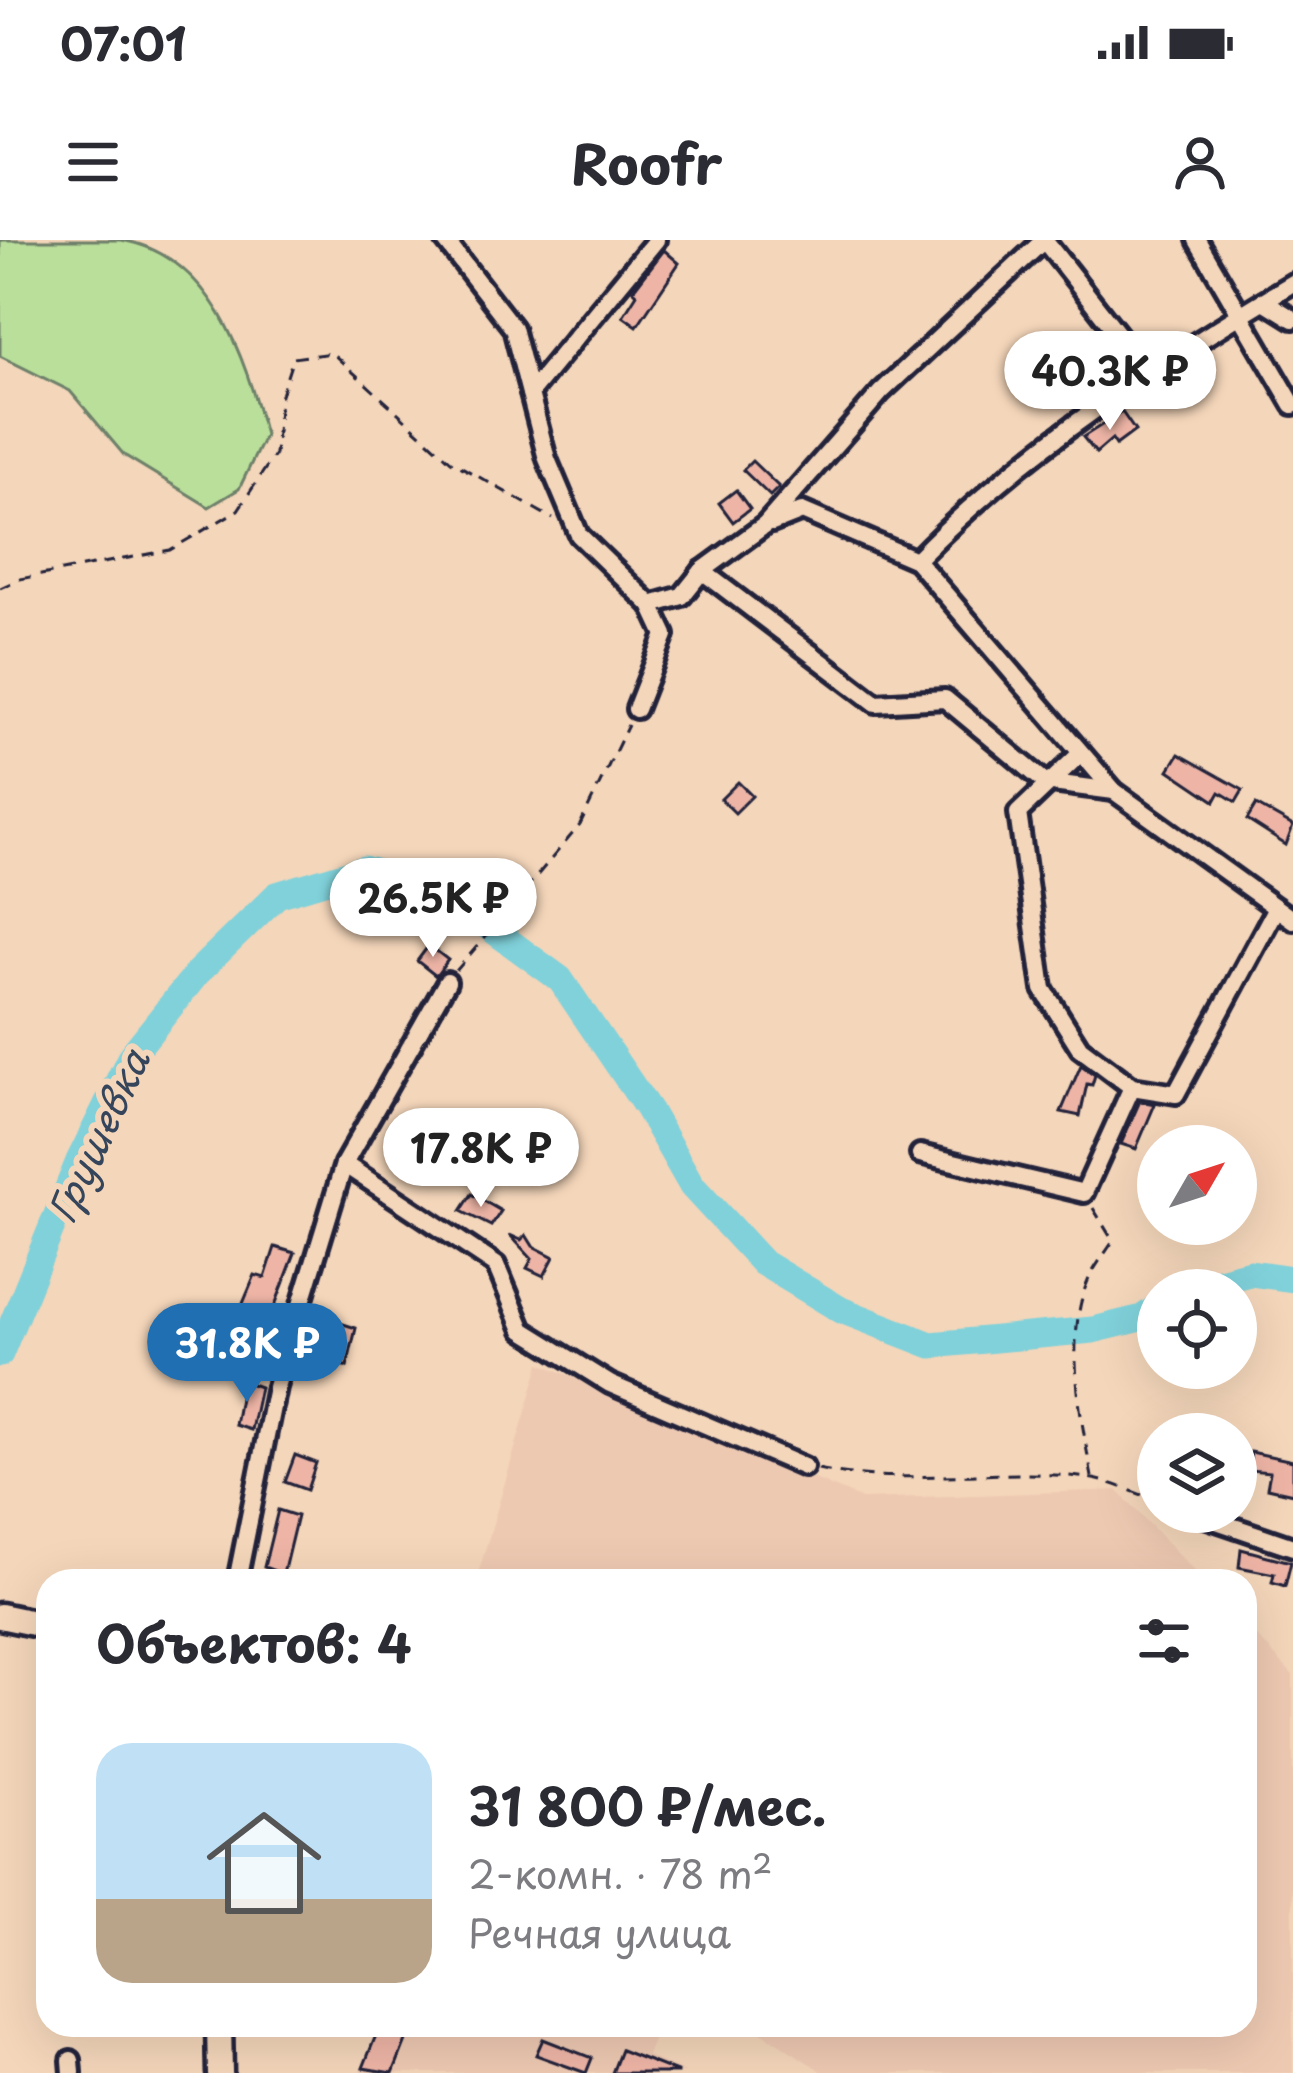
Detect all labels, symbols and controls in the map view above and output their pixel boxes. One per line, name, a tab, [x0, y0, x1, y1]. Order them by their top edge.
text: 07:01	[60, 8, 186, 76]
text: Roofr	[571, 122, 722, 203]
icon: menu	[60, 129, 126, 195]
icon: person	[1167, 129, 1233, 195]
pin: 40.3K ₽	[999, 331, 1221, 433]
text: 40.3K ₽	[1031, 340, 1189, 399]
pin: 26.5K ₽	[322, 858, 544, 960]
text: 26.5K ₽	[357, 867, 509, 926]
water label: Грушевка	[31, 1037, 163, 1231]
pin: 17.8K ₽	[370, 1108, 592, 1210]
text: 17.8K ₽	[410, 1117, 552, 1176]
north arrow	[1137, 1125, 1257, 1245]
map controls	[1137, 1125, 1257, 1533]
button: locate	[1137, 1269, 1257, 1389]
pin: 31.8K ₽	[136, 1303, 358, 1405]
text: 31.8K ₽	[174, 1312, 320, 1371]
button: layers	[1137, 1413, 1257, 1533]
text: Объектов: 4	[96, 1603, 412, 1680]
icon: filters	[1131, 1608, 1197, 1674]
text: 31 800 ₽/мес.	[468, 1766, 827, 1843]
icon: home	[192, 1791, 336, 1935]
text: 2-комн. · 78 m²	[468, 1843, 773, 1902]
text: Речная улица	[468, 1902, 731, 1961]

